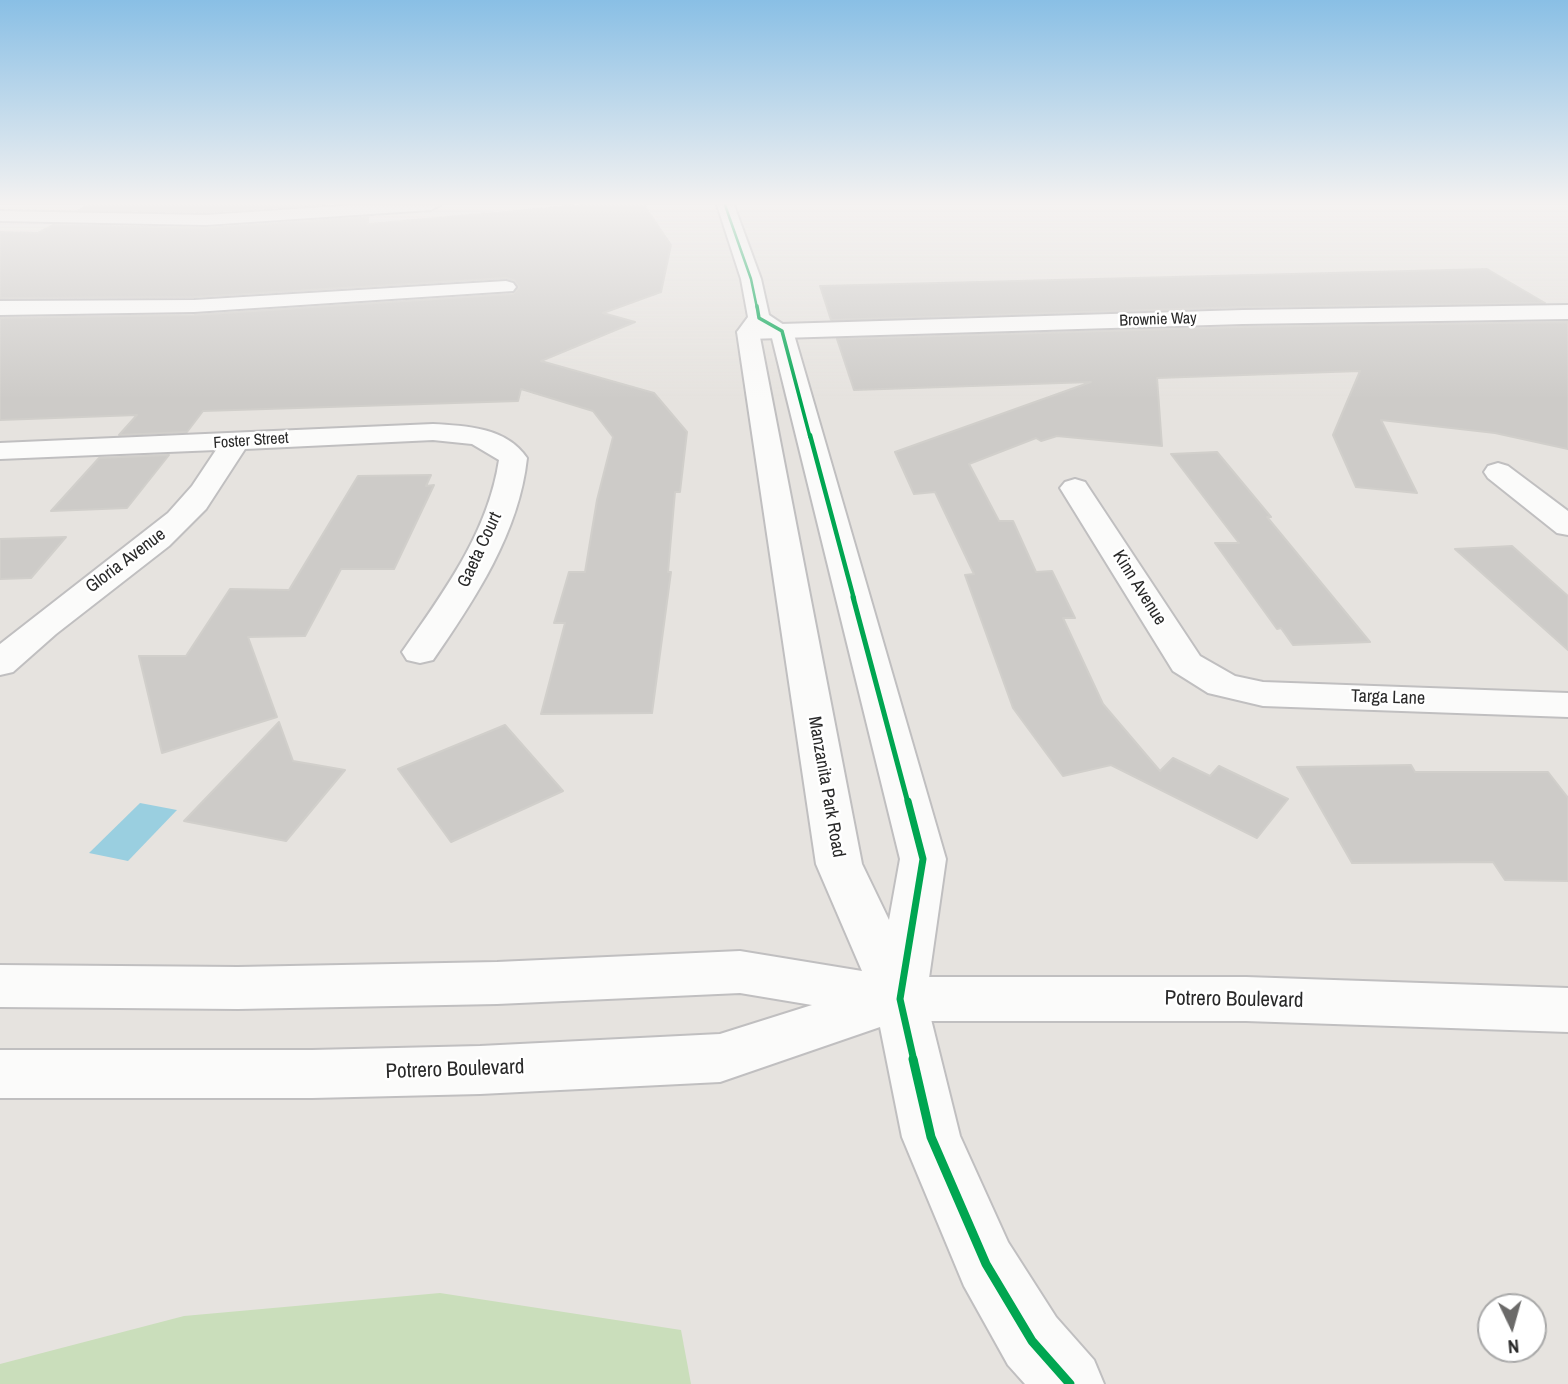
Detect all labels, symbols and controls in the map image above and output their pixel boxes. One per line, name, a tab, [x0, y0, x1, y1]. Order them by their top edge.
street label: Brownie Way	[1119, 309, 1197, 331]
street label: Foster Street	[213, 429, 289, 453]
street label: Gaeta Court	[453, 509, 507, 591]
street label: Gloria Avenue	[82, 524, 170, 598]
street label: Kinn Avenue	[1108, 547, 1170, 629]
street label: Targa Lane	[1351, 686, 1425, 710]
street label: Manzanita Park Road	[803, 715, 849, 859]
street label: Potrero Boulevard	[1164, 986, 1304, 1014]
street label: Potrero Boulevard	[385, 1055, 525, 1085]
north arrow	[1477, 1293, 1547, 1363]
text: N	[1507, 1333, 1520, 1360]

